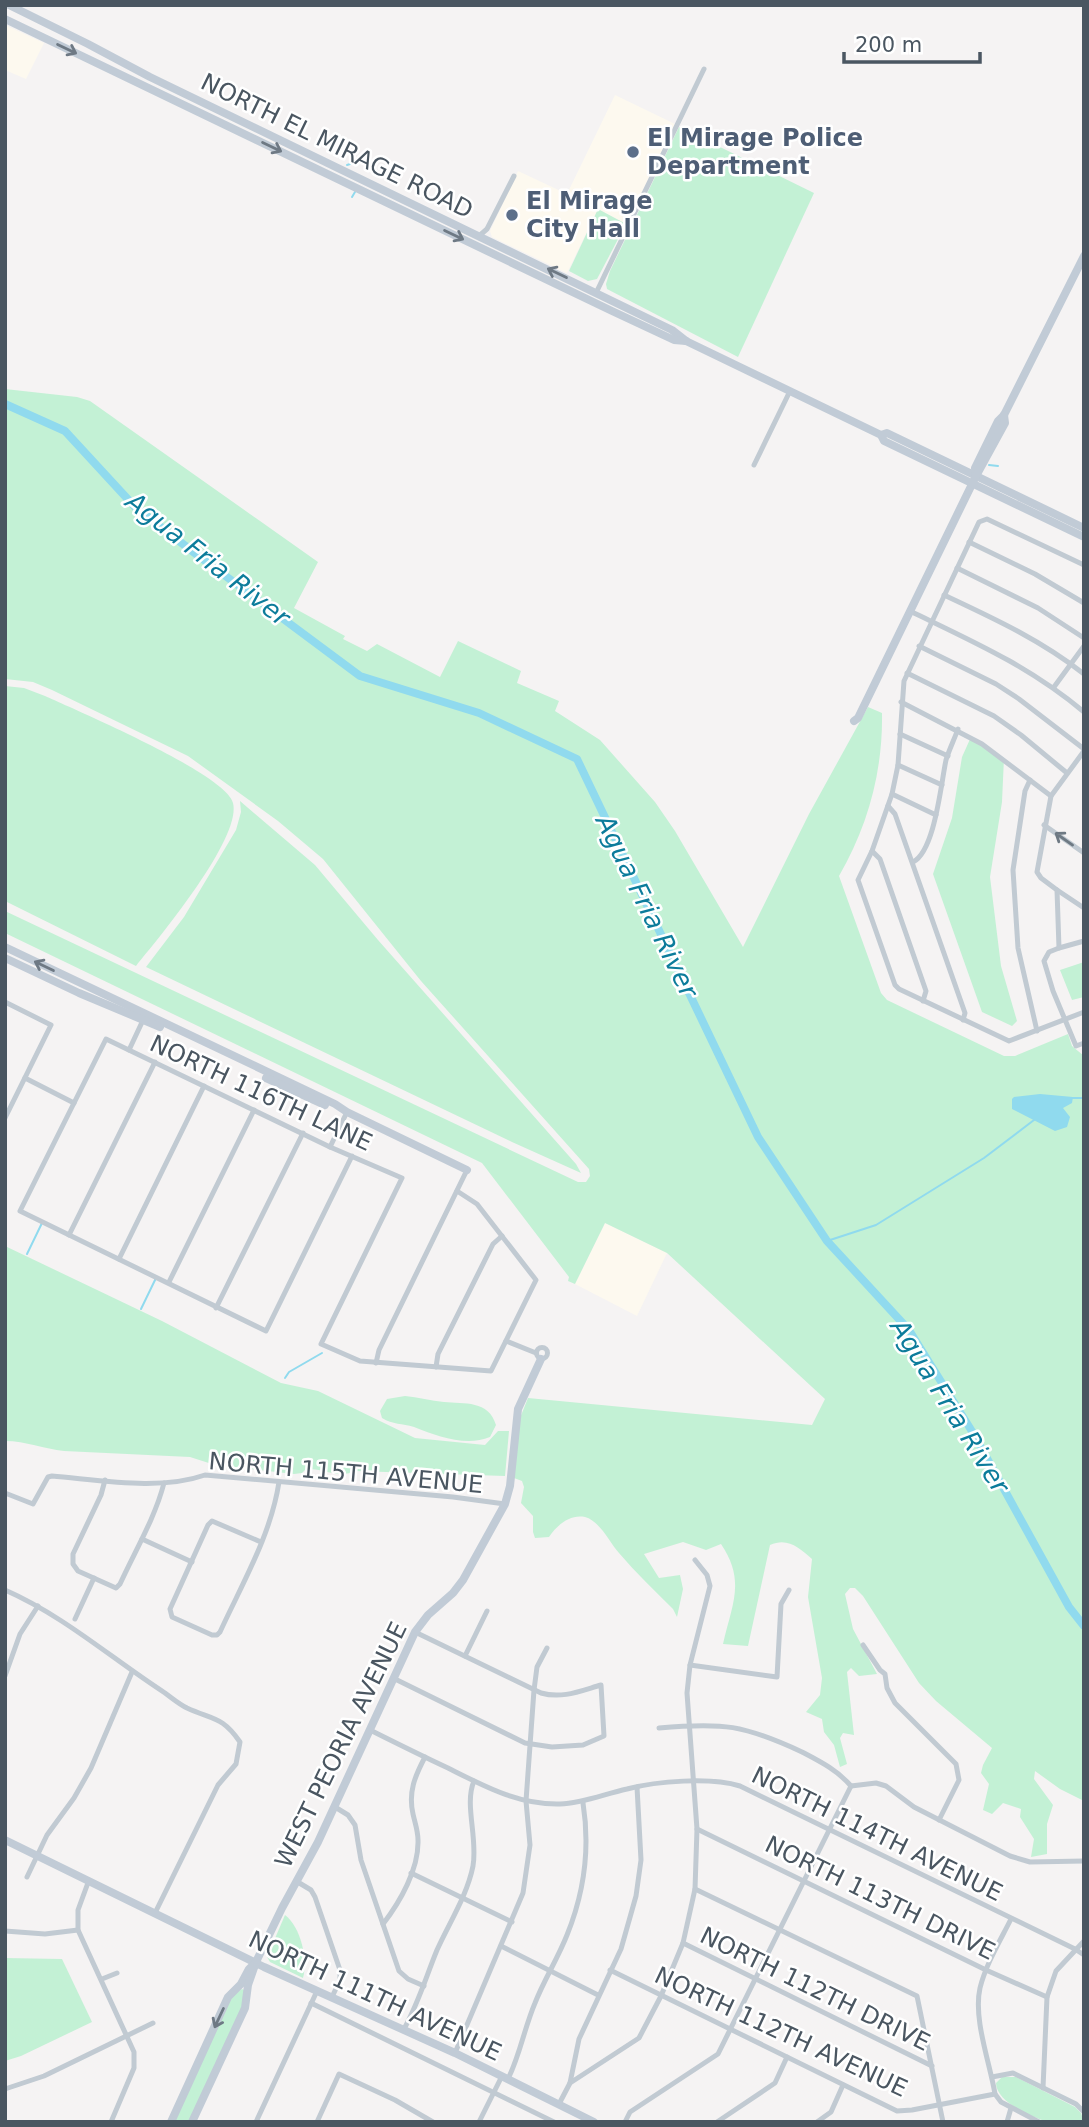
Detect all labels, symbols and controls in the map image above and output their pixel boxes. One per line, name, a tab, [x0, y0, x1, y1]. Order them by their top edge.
scale bar	[844, 21, 981, 65]
text: 200 m	[855, 33, 922, 57]
one-way arrow	[56, 43, 77, 56]
street label: NORTH EL MIRAGE ROAD	[196, 68, 478, 224]
place label: El Mirage Police Department	[647, 124, 863, 180]
one-way arrow	[261, 141, 282, 155]
marker: El Mirage Police Department	[625, 144, 641, 160]
place label: El Mirage City Hall	[526, 187, 653, 243]
marker: El Mirage City Hall	[504, 207, 520, 223]
one-way arrow	[443, 229, 464, 243]
one-way arrow	[547, 266, 568, 280]
water label: Agua Fria River	[119, 485, 298, 634]
water label: Agua Fria River	[589, 808, 705, 1004]
one-way arrow	[1055, 832, 1074, 846]
one-way arrow	[34, 958, 55, 972]
street label: NORTH 116TH LANE	[146, 1029, 376, 1157]
water label: Agua Fria River	[883, 1312, 1017, 1500]
street label: NORTH 115TH AVENUE	[208, 1447, 484, 1499]
street label: WEST PEORIA AVENUE	[269, 1618, 413, 1872]
street label: NORTH 114TH AVENUE	[747, 1761, 1007, 1907]
street label: NORTH 113TH DRIVE	[761, 1830, 999, 1966]
street label: NORTH 112TH DRIVE	[696, 1921, 934, 2057]
street label: NORTH 111TH AVENUE	[244, 1925, 506, 2067]
street label: NORTH 112TH AVENUE	[650, 1961, 912, 2103]
one-way arrow	[212, 2007, 225, 2028]

